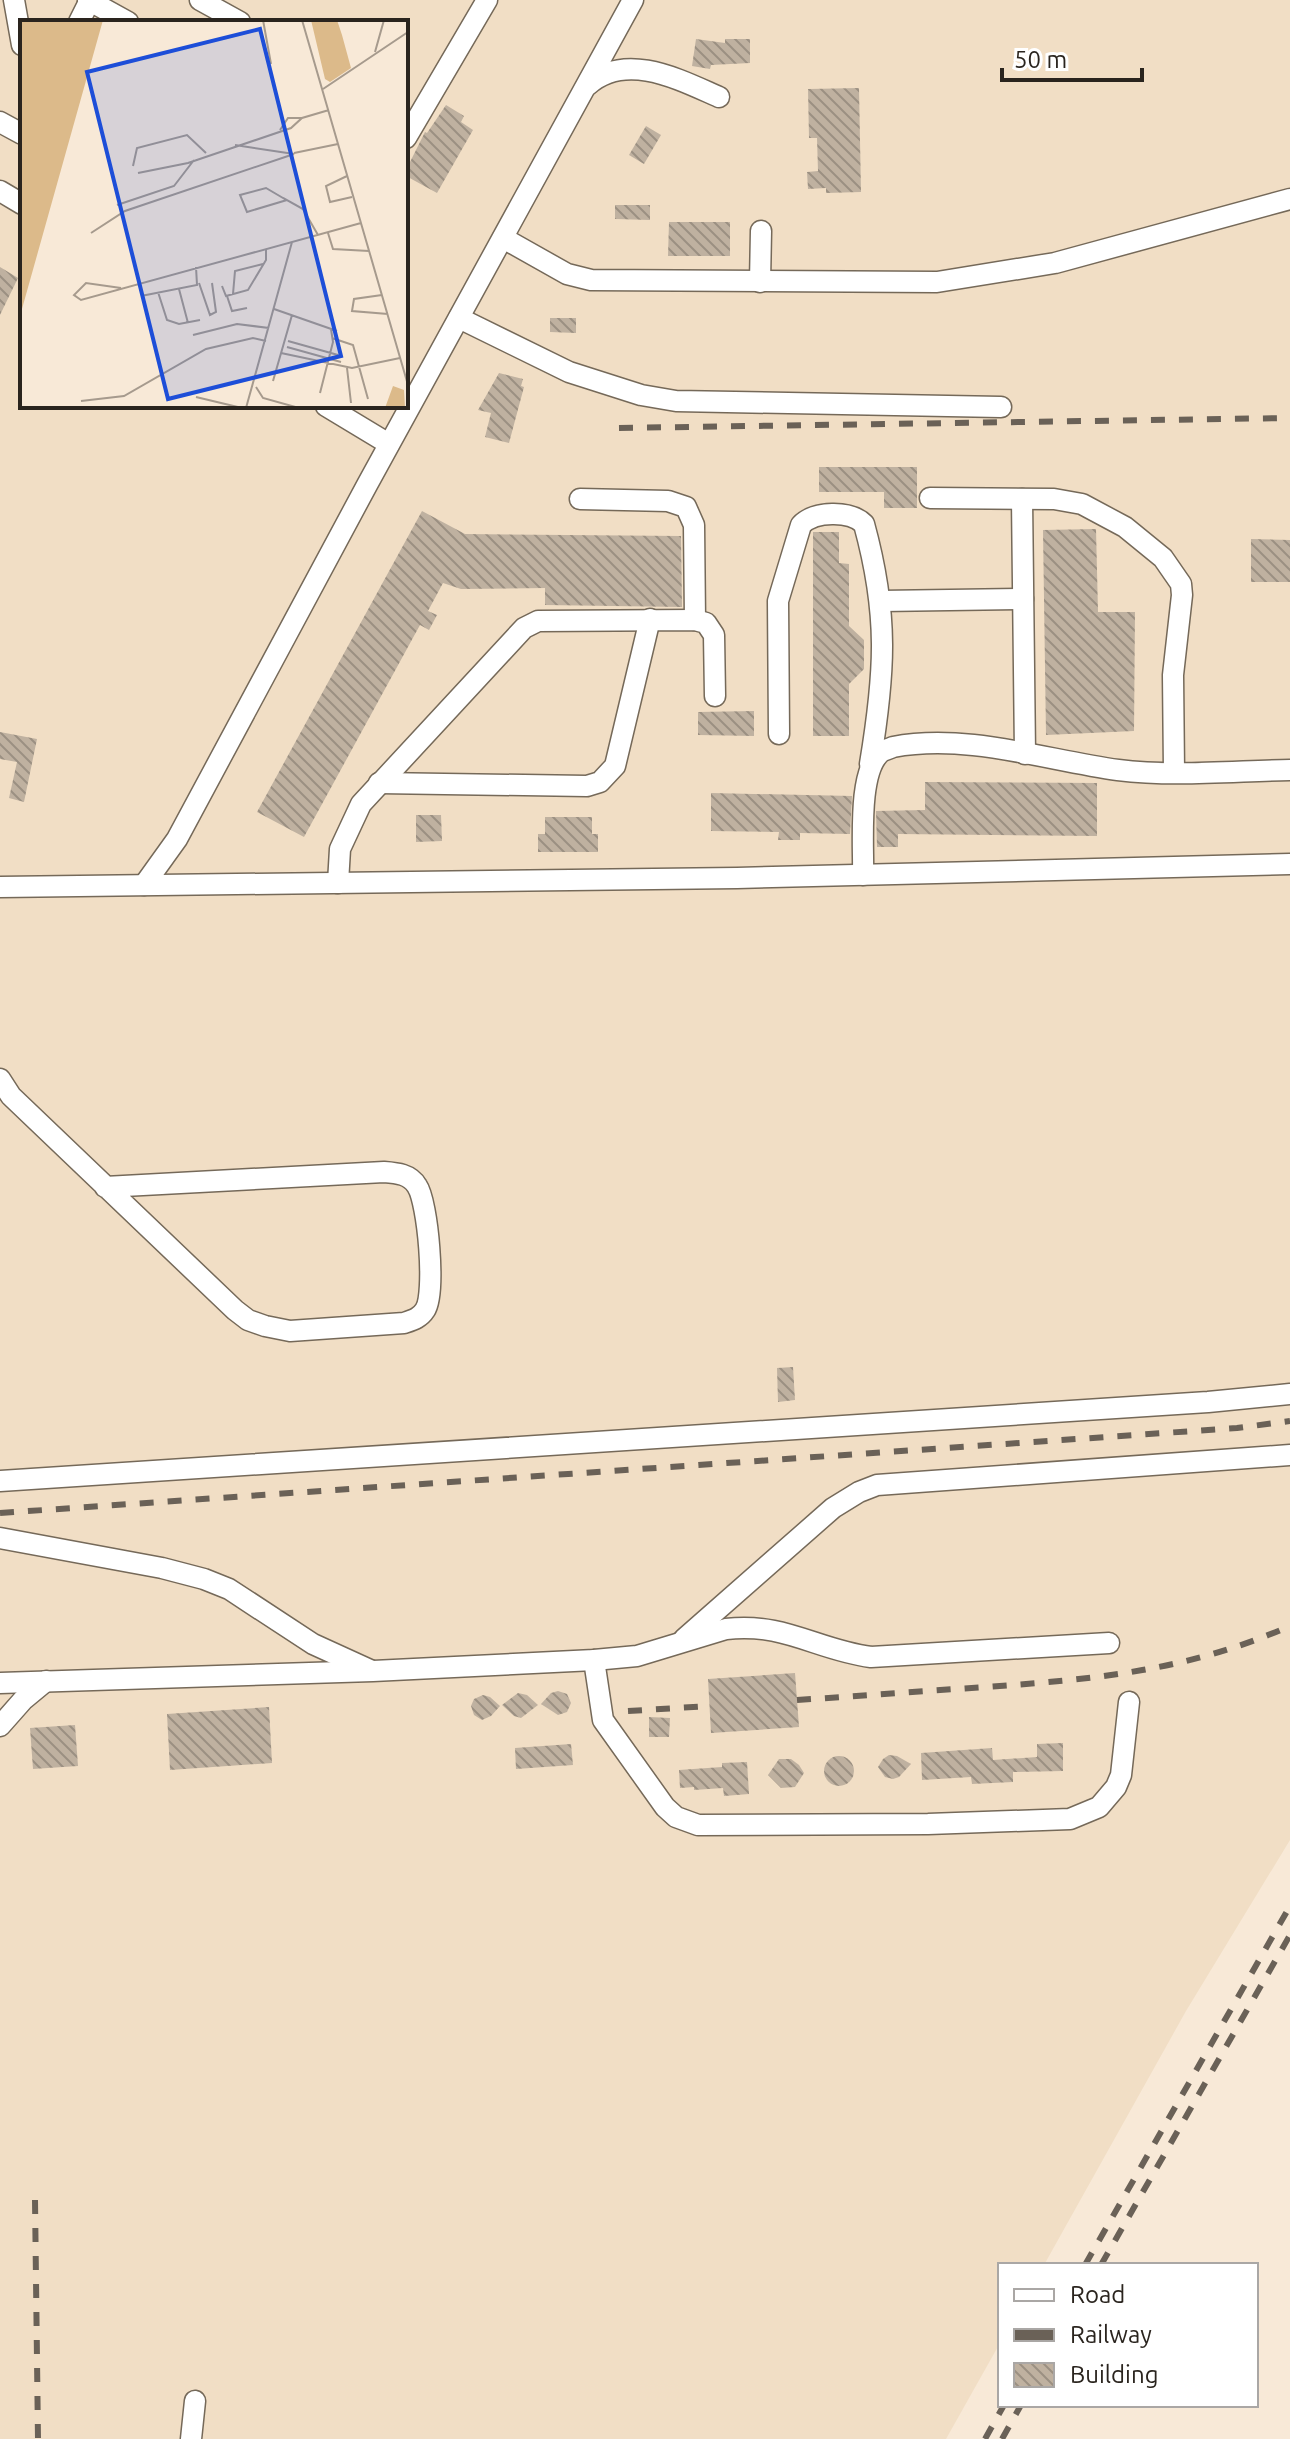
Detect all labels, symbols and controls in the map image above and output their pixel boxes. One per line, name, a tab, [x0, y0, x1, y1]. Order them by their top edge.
inset map	[20, 20, 408, 408]
scale bar	[1002, 32, 1142, 82]
text: 50 m	[1014, 46, 1067, 73]
legend	[998, 2263, 1258, 2407]
text: Road	[1070, 2281, 1125, 2308]
text: Railway	[1070, 2321, 1152, 2348]
text: Building	[1070, 2361, 1158, 2388]

